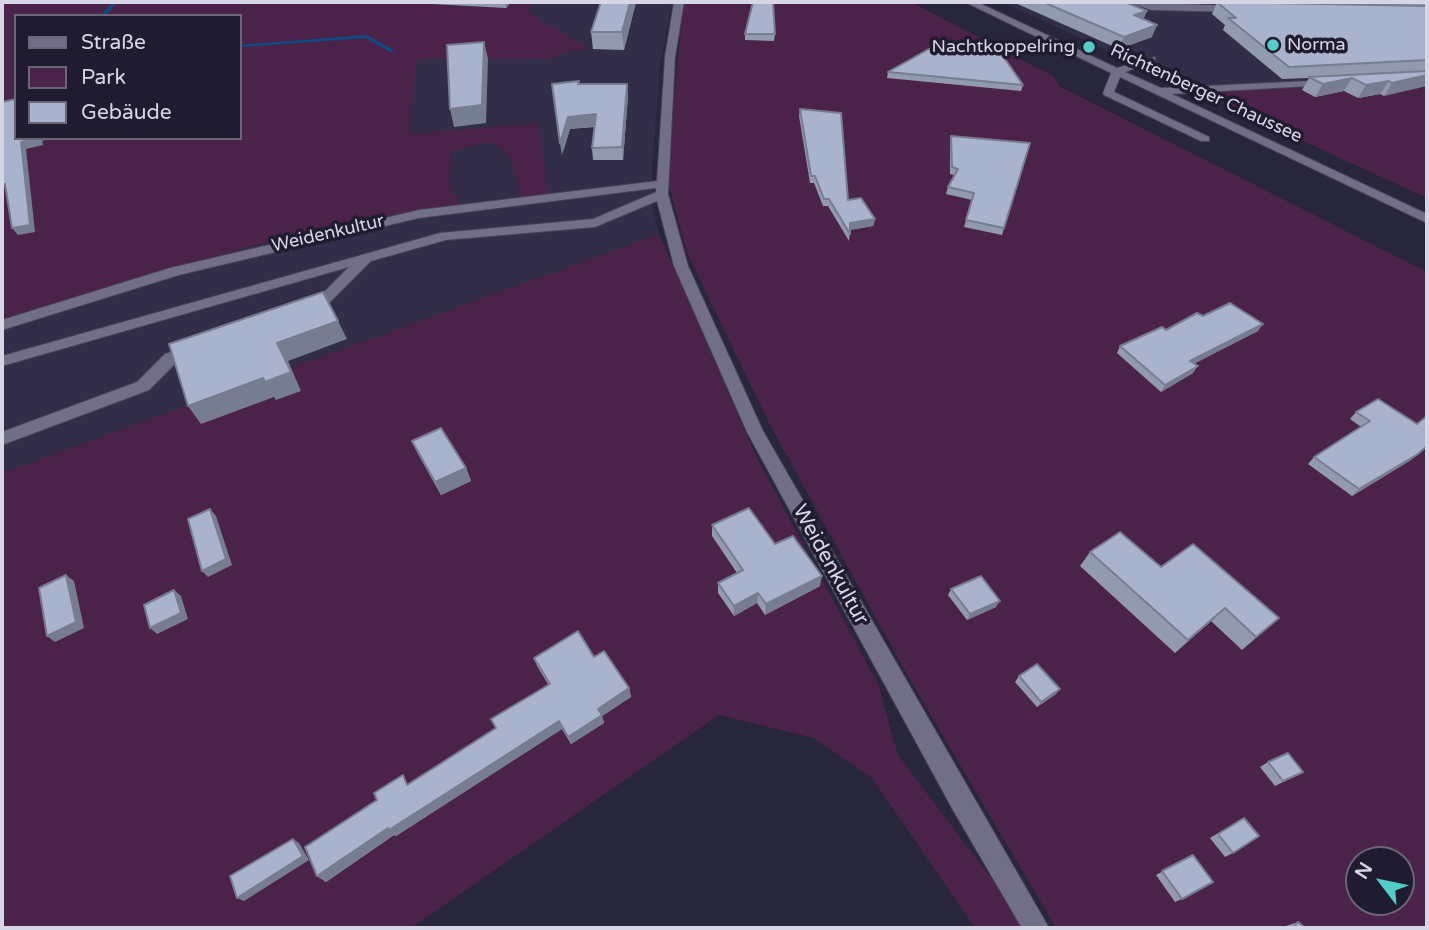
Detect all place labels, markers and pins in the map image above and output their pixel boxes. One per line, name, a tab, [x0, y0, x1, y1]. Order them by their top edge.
place label: Norma	[1287, 34, 1346, 56]
place label: Nachtkoppelring	[932, 36, 1075, 58]
marker: Norma	[1265, 37, 1281, 53]
marker: Nachtkoppelring	[1081, 39, 1097, 55]

